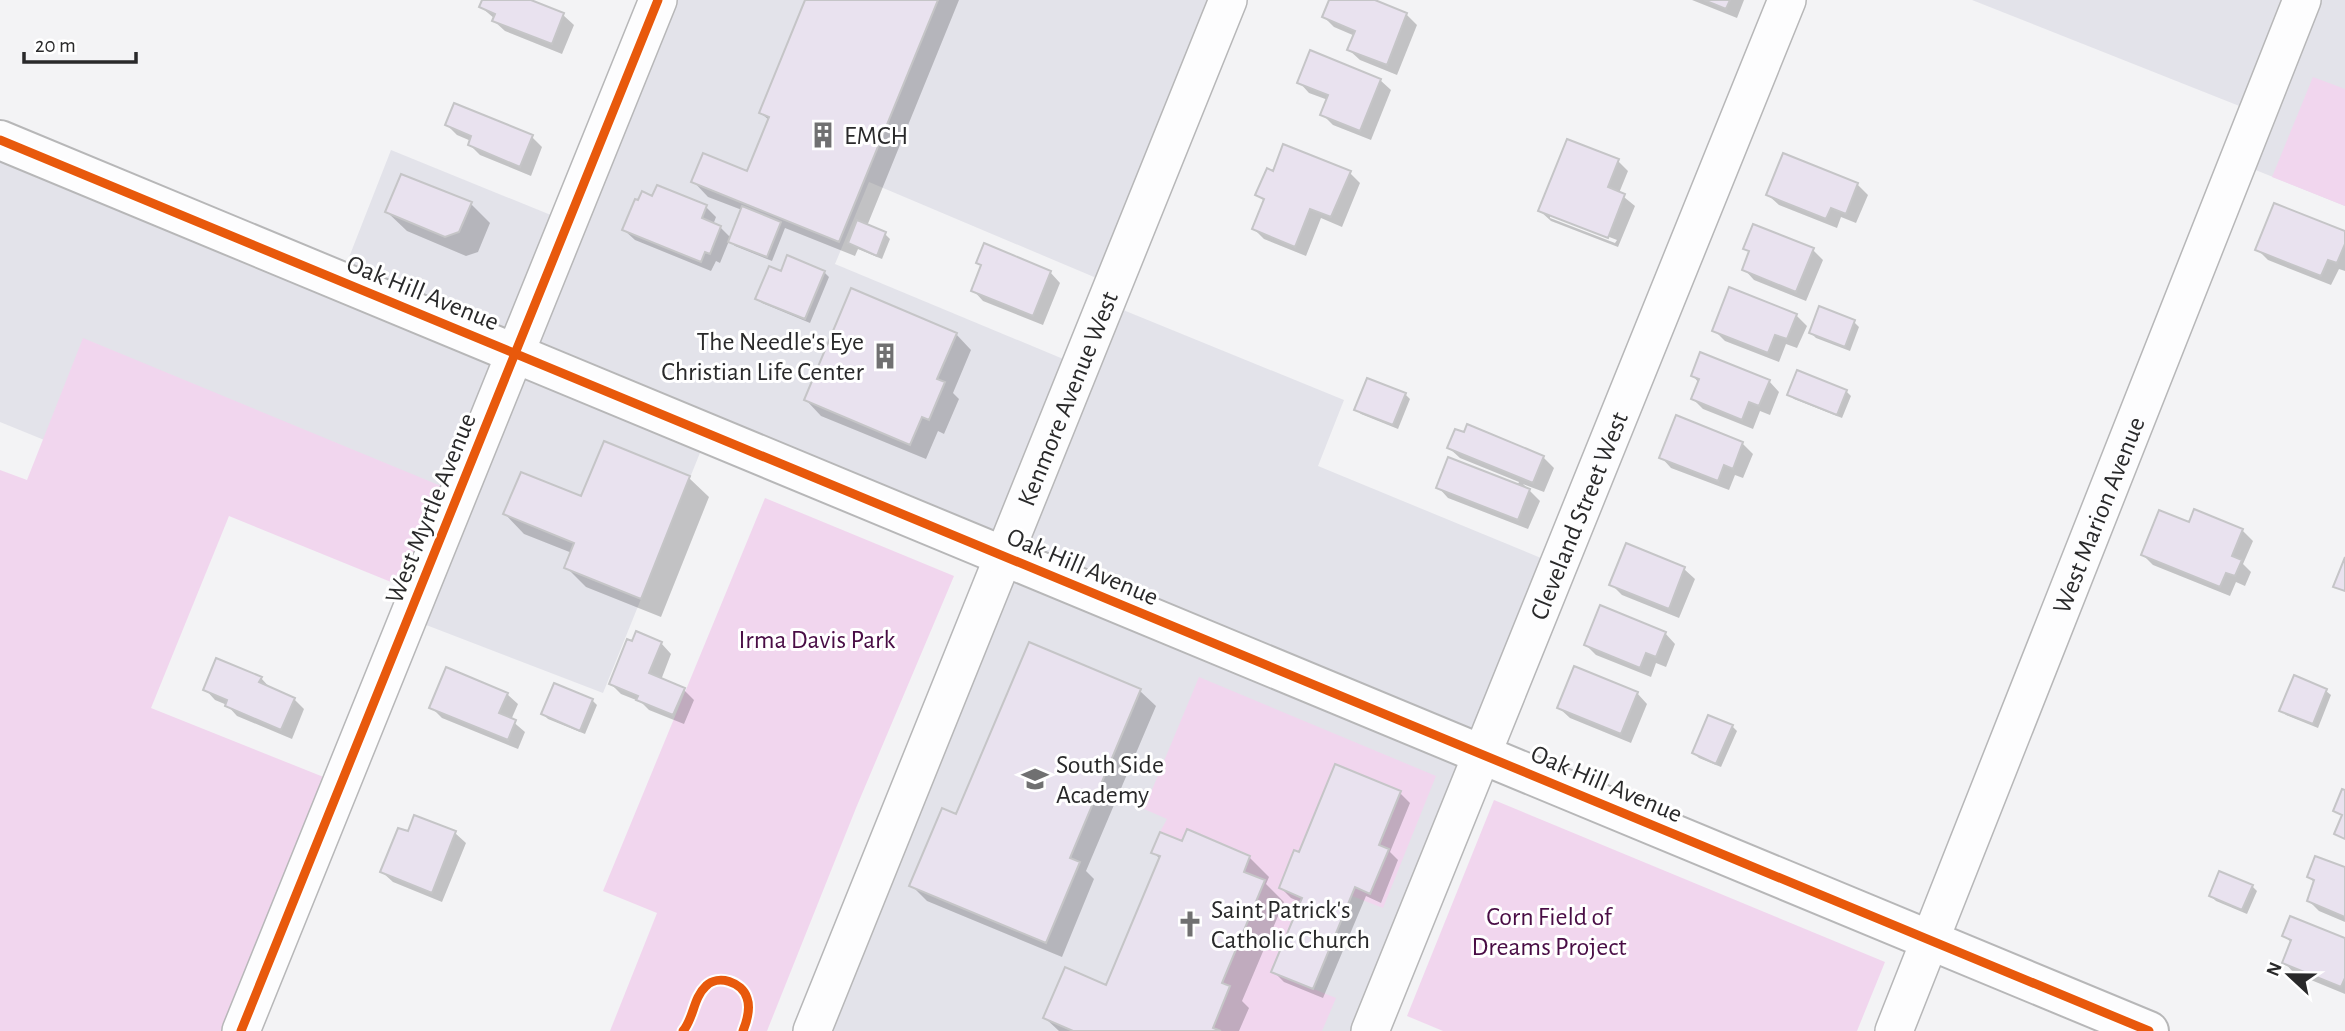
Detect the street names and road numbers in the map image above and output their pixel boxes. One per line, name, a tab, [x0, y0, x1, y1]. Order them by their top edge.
street label: Oak Hill Avenue	[343, 251, 502, 335]
street label: Kenmore Avenue West	[1013, 288, 1123, 510]
street label: Cleveland Street West	[1526, 408, 1633, 624]
street label: West Myrtle Avenue	[381, 410, 481, 607]
street label: West Marion Avenue	[2049, 413, 2150, 617]
street label: Oak Hill Avenue	[1003, 523, 1162, 610]
street label: Oak Hill Avenue	[1527, 740, 1686, 827]

